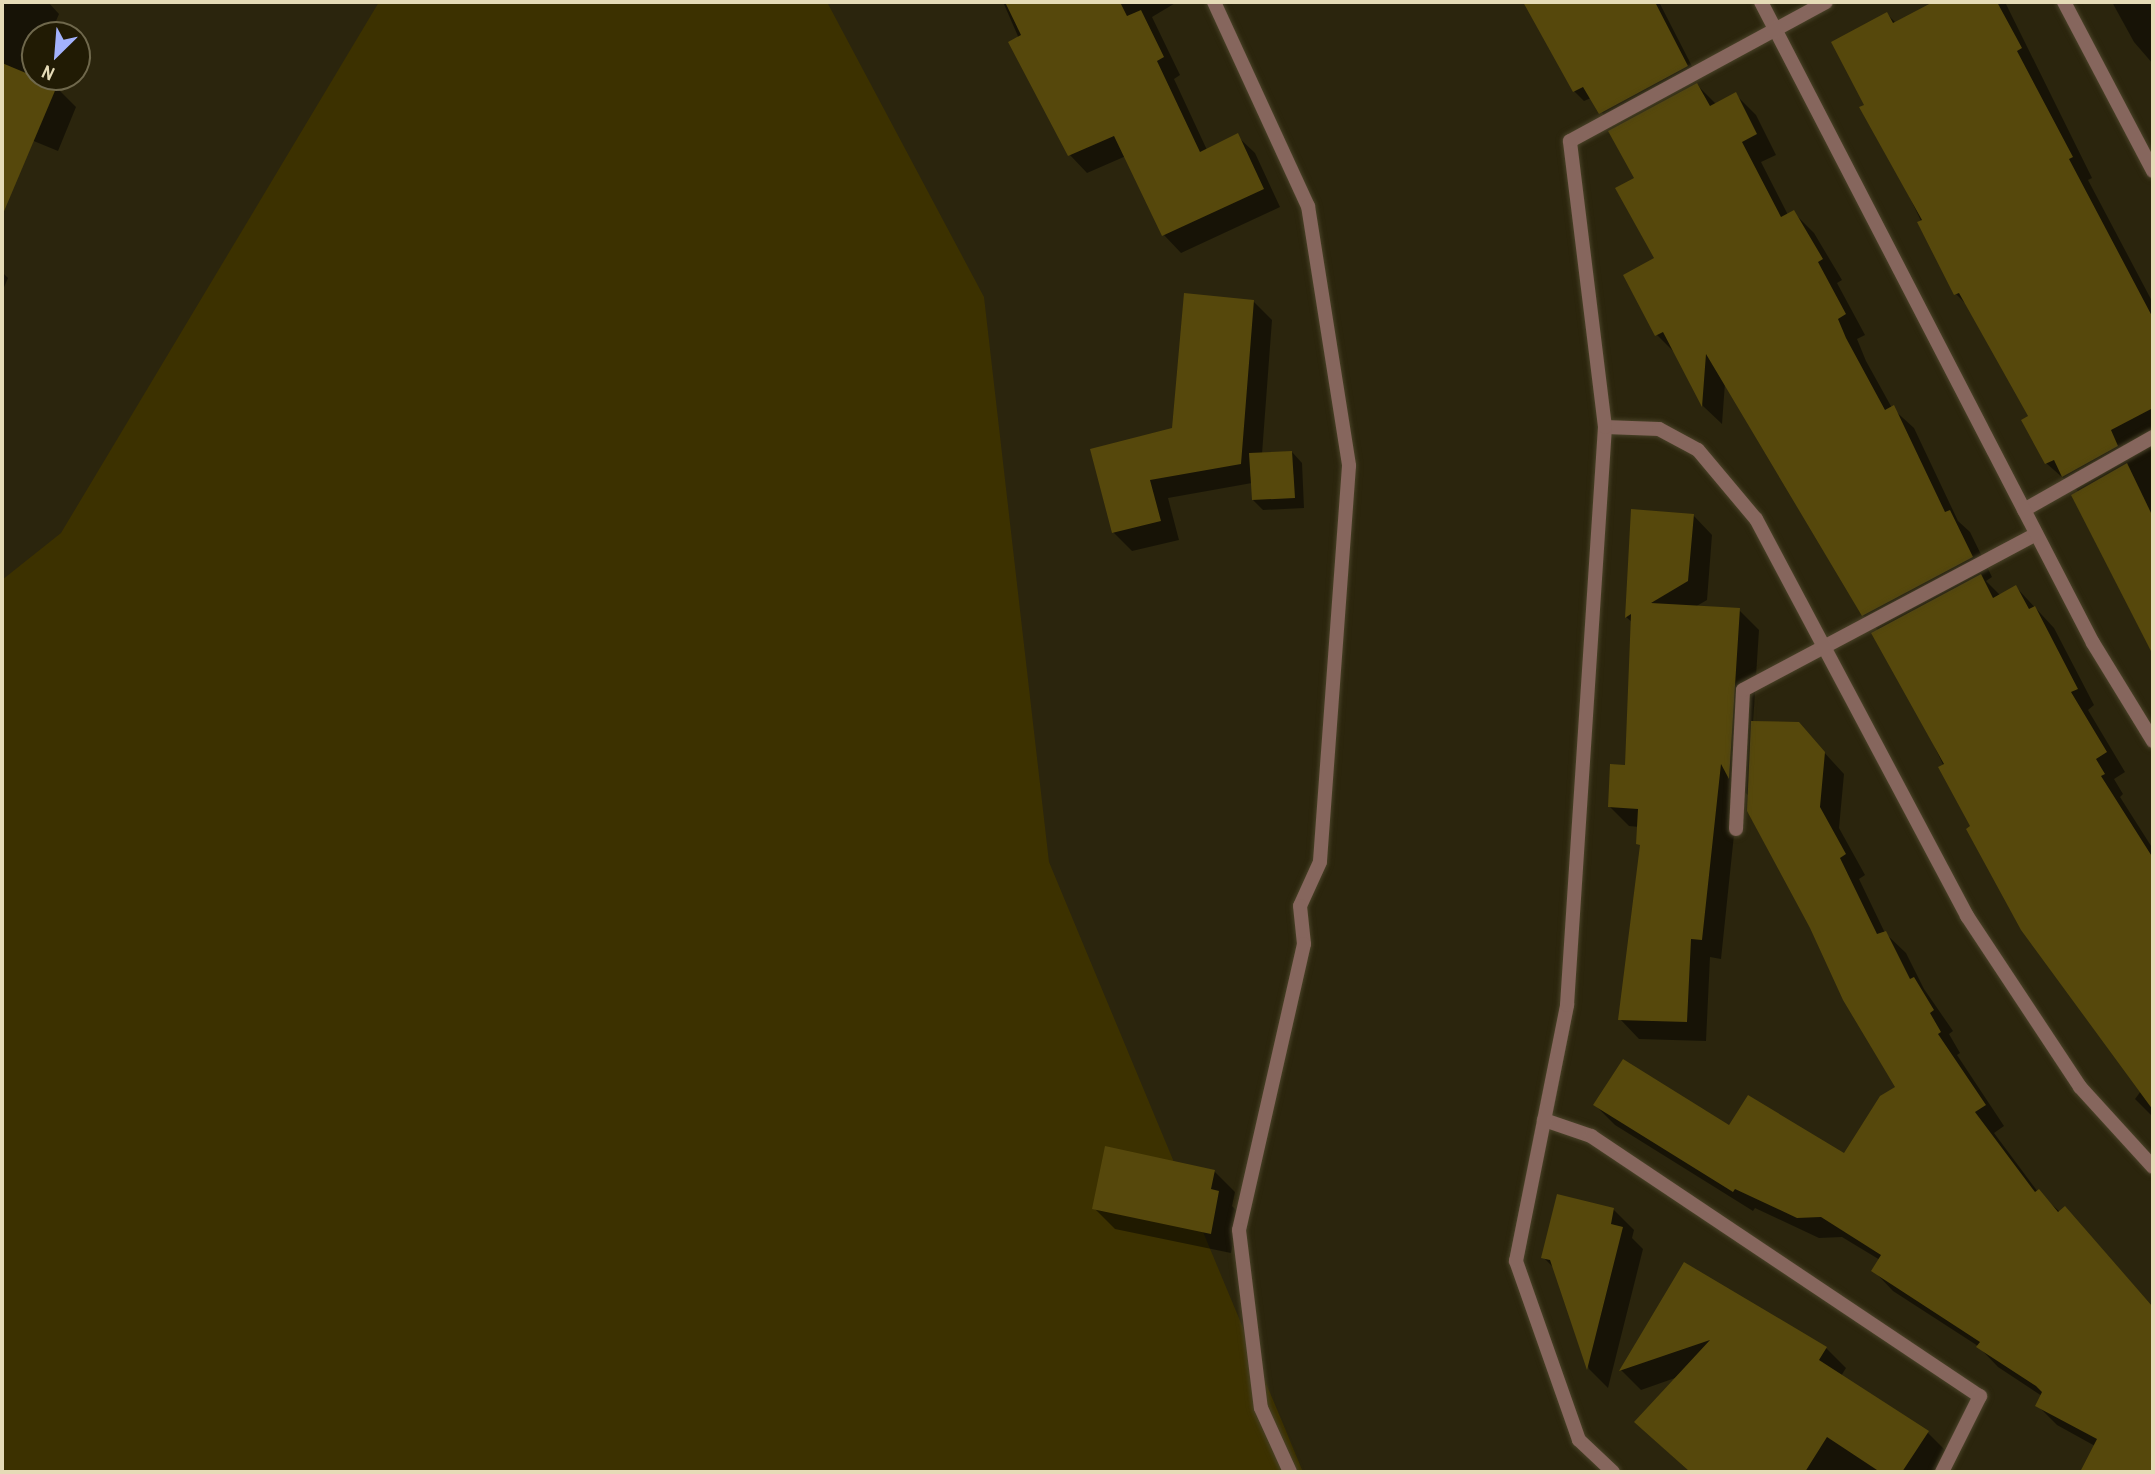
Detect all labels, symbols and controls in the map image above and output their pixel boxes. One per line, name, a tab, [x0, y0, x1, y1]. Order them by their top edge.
north arrow	[21, 21, 91, 91]
text: N	[37, 59, 59, 87]

